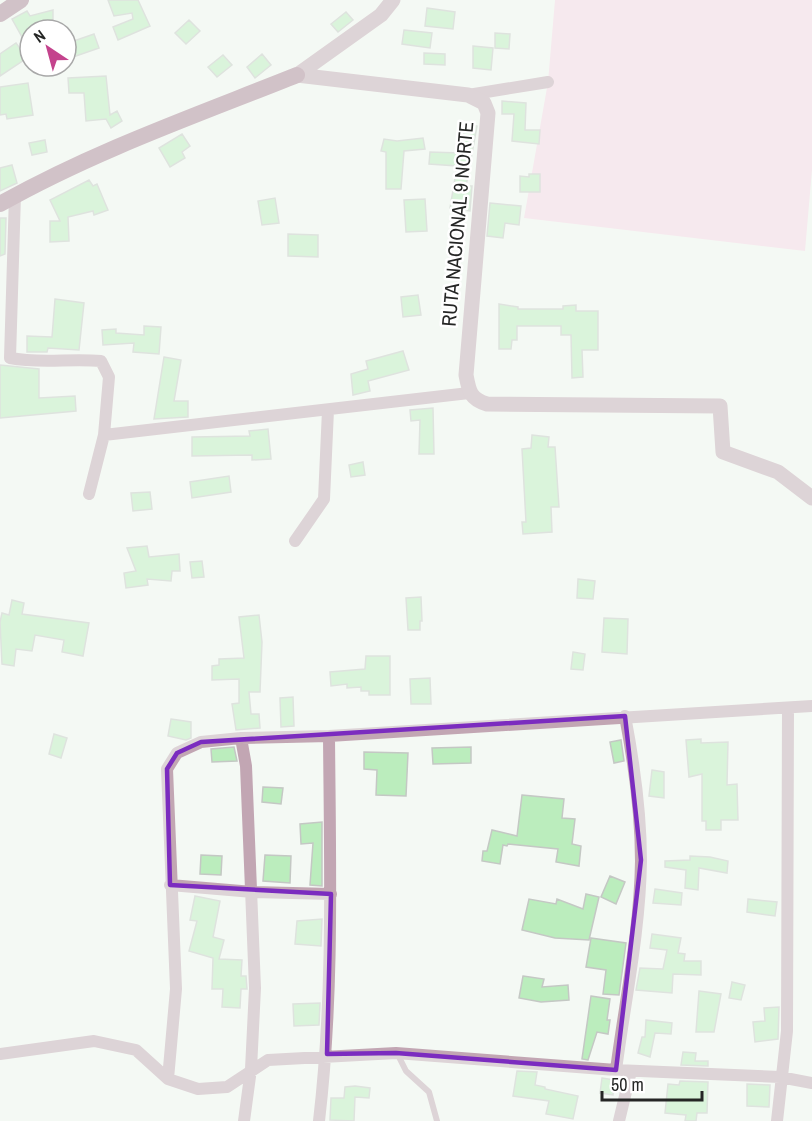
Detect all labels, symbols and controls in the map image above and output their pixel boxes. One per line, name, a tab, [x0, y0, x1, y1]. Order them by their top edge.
north arrow	[18, 18, 78, 78]
text: N	[29, 24, 49, 48]
street label: RUTA NACIONAL 9 NORTE	[435, 120, 479, 328]
scale bar	[602, 1064, 702, 1102]
text: 50 m	[611, 1072, 644, 1097]

